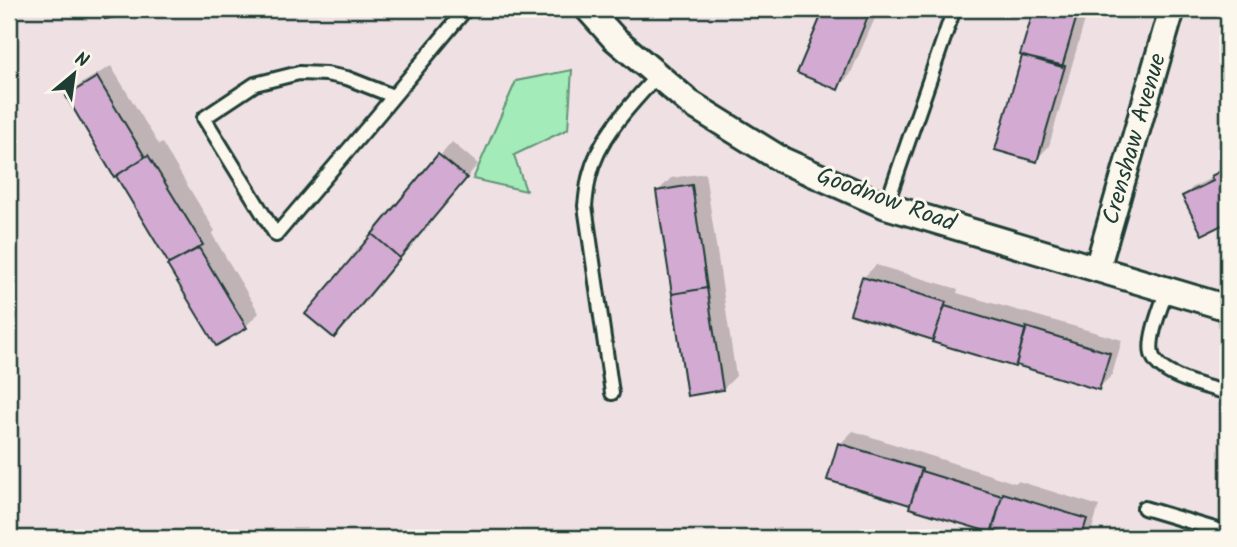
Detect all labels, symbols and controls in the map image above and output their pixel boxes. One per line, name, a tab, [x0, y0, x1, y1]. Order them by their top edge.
north arrow	[38, 38, 108, 108]
text: N	[69, 45, 94, 77]
street label: Crenshaw Avenue	[1092, 49, 1178, 229]
street label: Goodnow Road	[811, 157, 962, 244]

